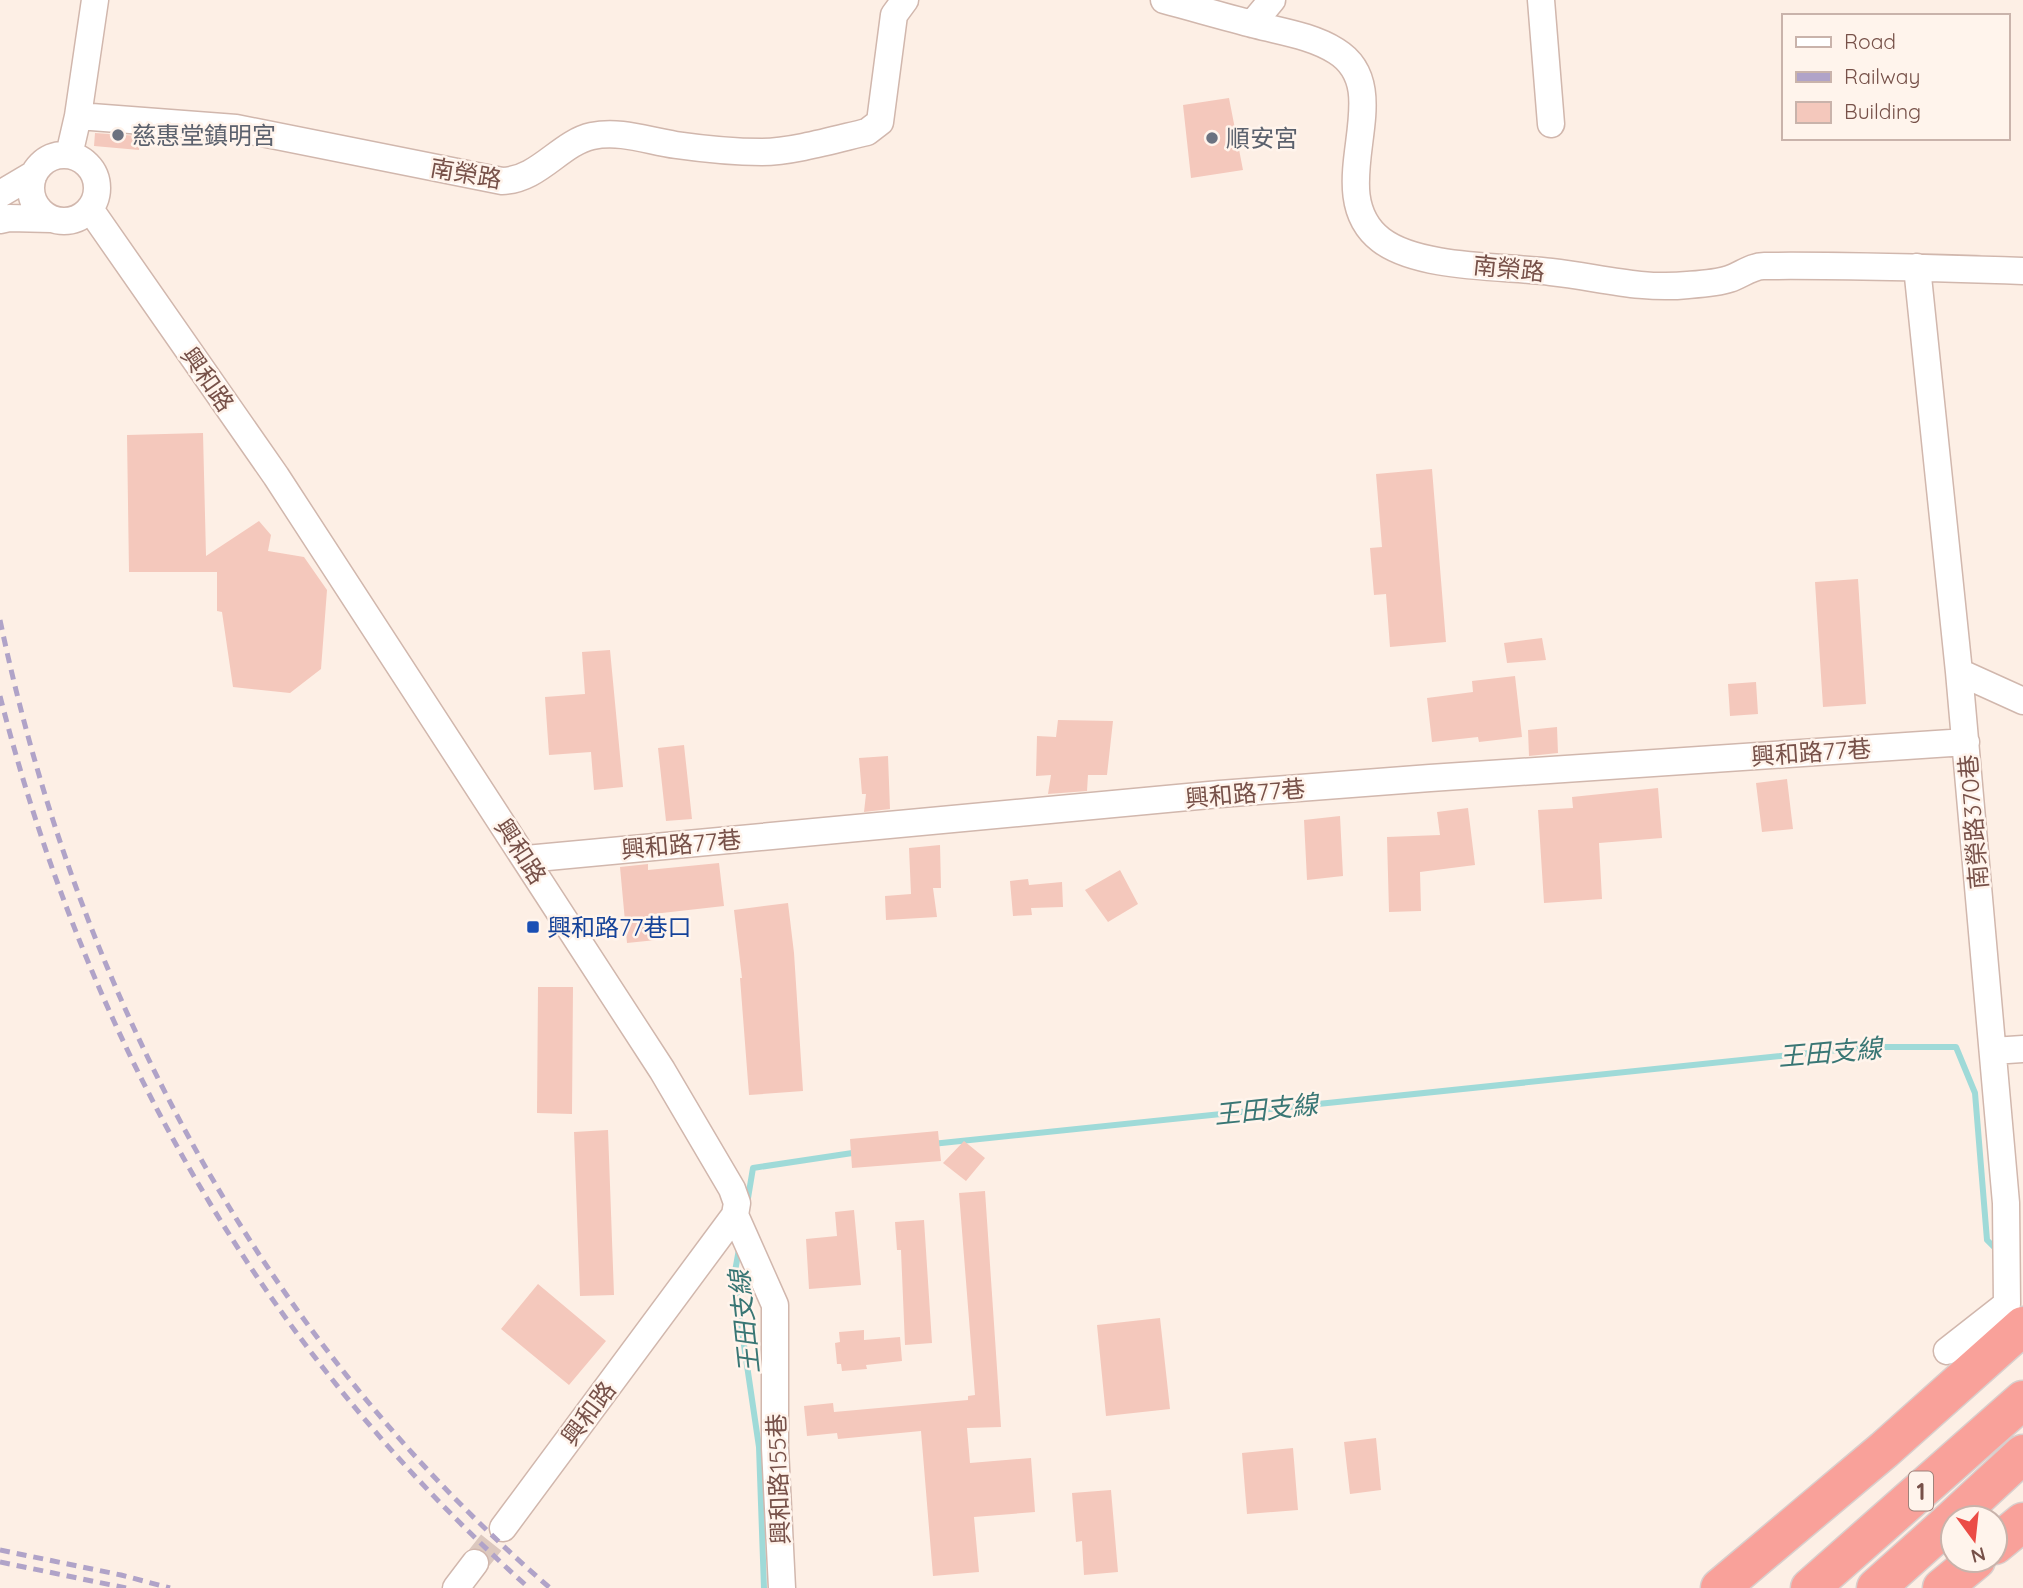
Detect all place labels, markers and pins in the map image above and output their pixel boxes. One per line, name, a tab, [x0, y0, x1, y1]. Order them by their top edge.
place label: 慈惠堂鎮明宮	[132, 120, 276, 150]
place label: 順安宮	[1226, 123, 1298, 153]
marker: 慈惠堂鎮明宮	[110, 127, 126, 143]
marker: 順安宮	[1204, 130, 1220, 146]
place label: 興和路77巷口	[547, 912, 692, 942]
marker: 興和路77巷口	[525, 919, 541, 935]

